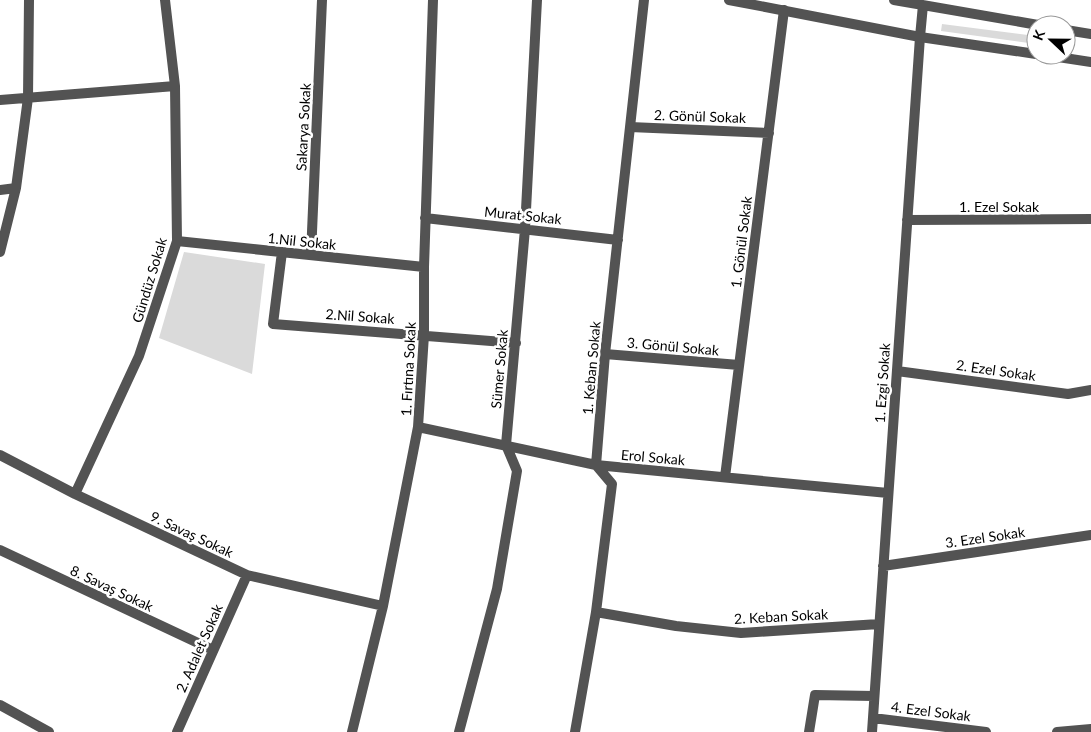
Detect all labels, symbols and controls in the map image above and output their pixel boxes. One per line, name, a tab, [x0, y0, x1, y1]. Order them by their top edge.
north arrow	[1026, 15, 1076, 65]
text: K	[1029, 27, 1048, 43]
street label: Sakarya Sokak	[292, 82, 314, 171]
street label: 2. Gönül Sokak	[654, 106, 747, 126]
street label: 1. Gönül Sokak	[727, 194, 755, 289]
street label: 1. Ezel Sokak	[959, 198, 1040, 215]
street label: Murat Sokak	[483, 202, 563, 228]
street label: 1.Nil Sokak	[267, 229, 338, 253]
street label: Gündüz Sokak	[128, 235, 170, 325]
street label: 2.Nil Sokak	[325, 305, 396, 327]
street label: 1. Keban Sokak	[578, 320, 604, 416]
street label: 1. Fırtına Sokak	[397, 321, 419, 417]
street label: Sümer Sokak	[487, 328, 511, 409]
street label: 3. Gönül Sokak	[626, 334, 721, 359]
street label: 1. Ezgi Sokak	[871, 341, 893, 424]
street label: 2. Ezel Sokak	[955, 356, 1038, 384]
street label: Erol Sokak	[620, 446, 687, 468]
street label: 9. Savaş Sokak	[148, 507, 237, 561]
street label: 3. Ezel Sokak	[944, 523, 1027, 551]
street label: 8. Savaş Sokak	[68, 561, 157, 615]
street label: 2. Adalet Sokak	[172, 601, 226, 695]
street label: 2. Keban Sokak	[734, 605, 829, 627]
street label: 4. Ezel Sokak	[890, 698, 973, 724]

